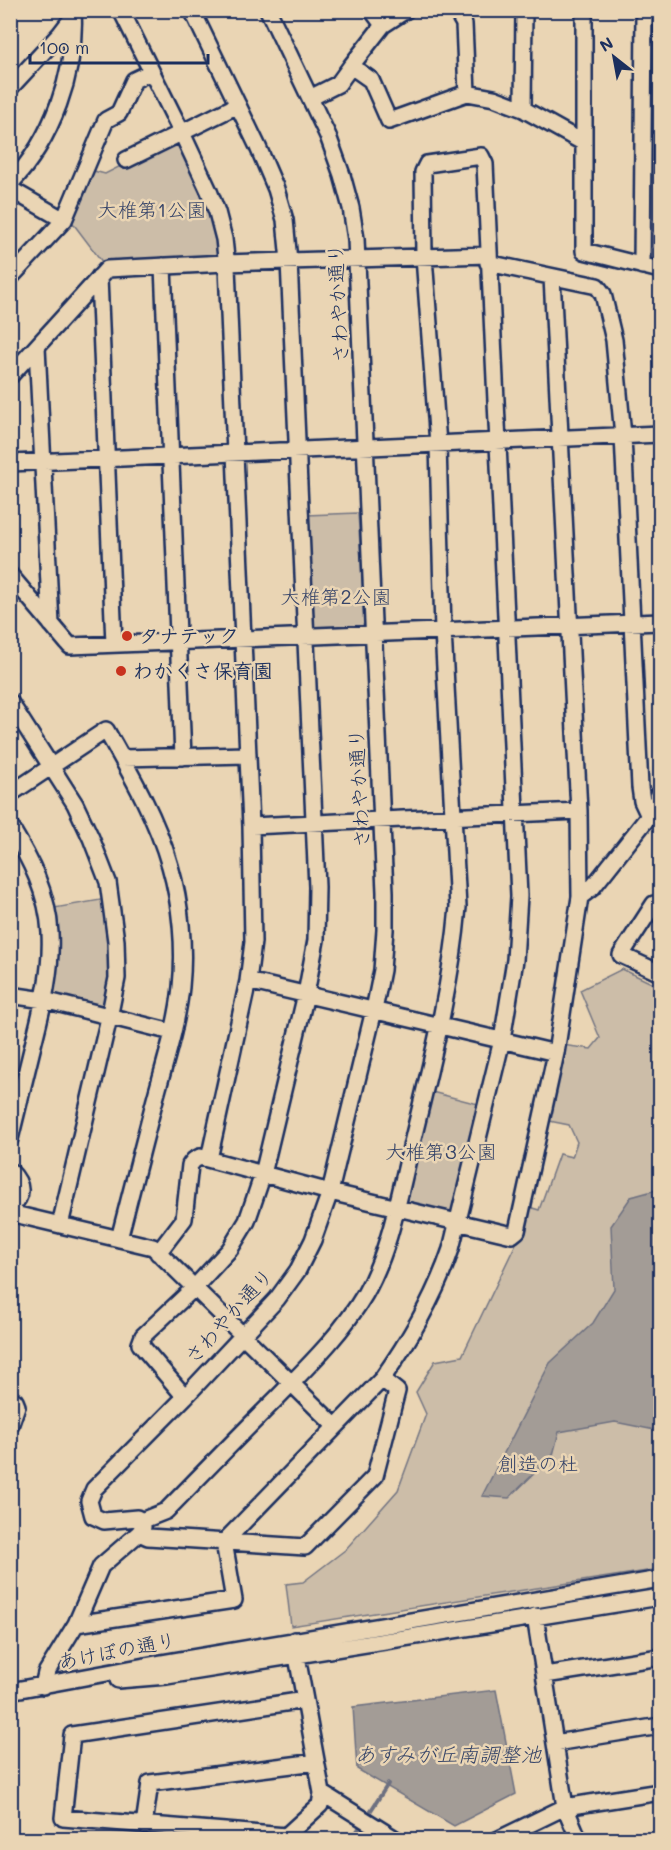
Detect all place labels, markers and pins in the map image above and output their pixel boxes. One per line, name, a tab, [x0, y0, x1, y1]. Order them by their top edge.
place label: タナテック	[139, 622, 239, 648]
marker: タナテック	[120, 629, 134, 643]
place label: わかくさ保育園	[133, 657, 273, 683]
marker: わかくさ保育園	[114, 664, 128, 678]

